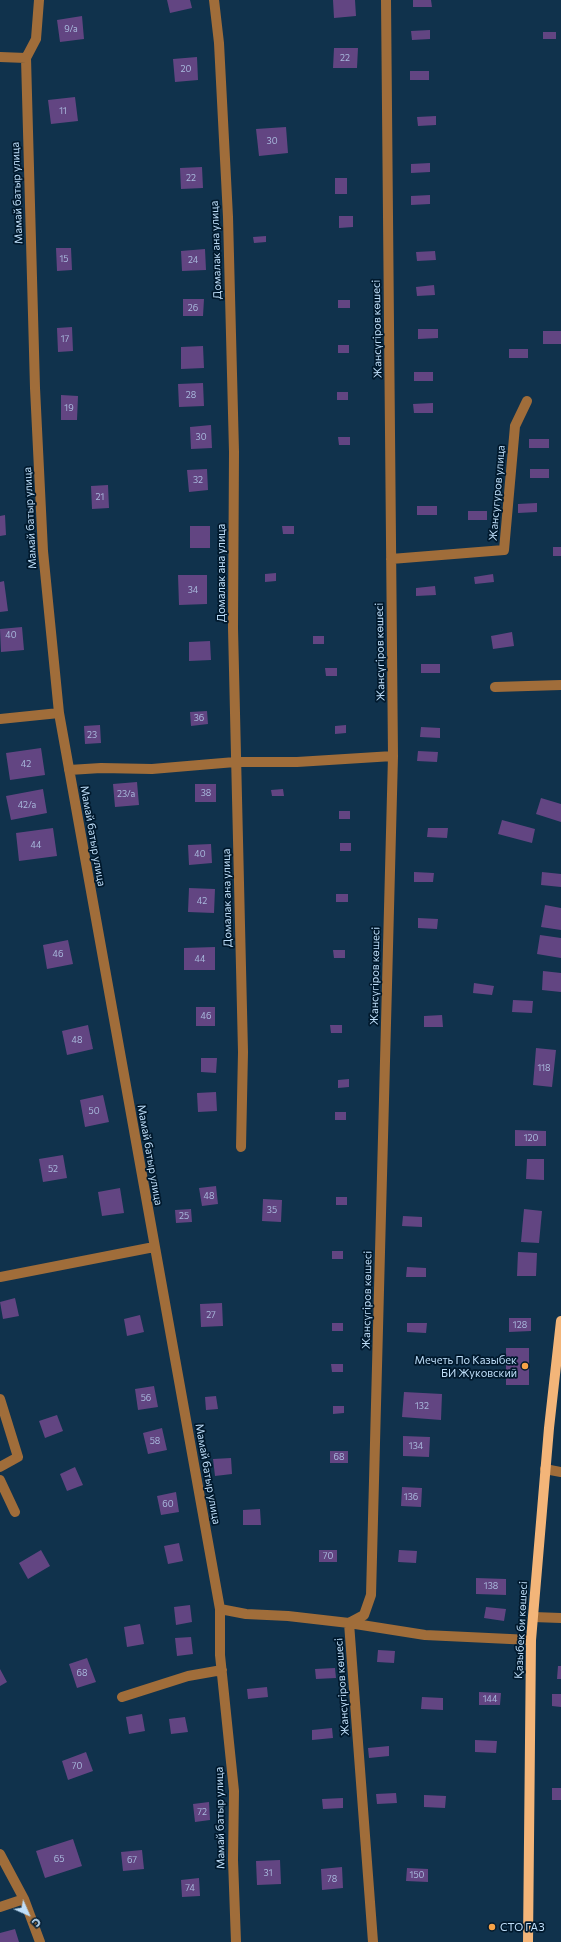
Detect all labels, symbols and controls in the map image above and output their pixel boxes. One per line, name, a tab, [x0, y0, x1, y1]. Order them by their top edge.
house number: 9/а	[64, 24, 78, 34]
house number: 22	[340, 53, 350, 63]
house number: 20	[181, 64, 191, 74]
house number: 11	[59, 106, 67, 116]
house number: 30	[266, 136, 278, 146]
street label: Мамай батыр улица	[9, 142, 25, 244]
house number: 22	[186, 173, 196, 183]
street label: Домалак ана улица	[208, 200, 224, 300]
house number: 15	[59, 254, 69, 264]
house number: 24	[188, 255, 198, 265]
street label: Жансүгіров көшесі	[370, 280, 384, 378]
house number: 26	[188, 303, 198, 313]
house number: 17	[61, 334, 69, 344]
house number: 28	[186, 390, 196, 400]
house number: 19	[64, 403, 74, 413]
house number: 30	[195, 432, 207, 442]
street label: Жансугуров улица	[486, 445, 508, 541]
street label: Мамай батыр улица	[21, 467, 39, 569]
house number: 32	[193, 475, 203, 485]
house number: 21	[96, 492, 104, 502]
street label: Домалак ана улица	[214, 524, 228, 622]
house number: 34	[188, 585, 198, 595]
street label: Жансүгіров көшесі	[373, 603, 387, 701]
house number: 40	[5, 630, 17, 640]
house number: 36	[194, 713, 204, 723]
house number: 23	[87, 730, 97, 740]
house number: 42	[21, 759, 31, 769]
street label: Мамай батыр улица	[78, 785, 108, 887]
house number: 38	[201, 788, 211, 798]
house number: 23/а	[117, 789, 135, 799]
house number: 42/а	[18, 800, 36, 810]
house number: 44	[31, 840, 41, 850]
house number: 40	[194, 849, 206, 859]
street label: Домалак ана улица	[220, 849, 234, 947]
house number: 42	[197, 896, 207, 906]
street label: Жансүгіров көшесі	[368, 927, 382, 1025]
house number: 46	[53, 949, 63, 959]
house number: 44	[195, 954, 205, 964]
house number: 46	[201, 1011, 211, 1021]
house number: 48	[72, 1035, 82, 1045]
house number: 118	[537, 1063, 551, 1073]
street label: Мамай батыр улица	[135, 1104, 165, 1206]
house number: 50	[88, 1106, 100, 1116]
house number: 120	[524, 1133, 538, 1143]
house number: 52	[48, 1164, 58, 1174]
house number: 48	[204, 1191, 214, 1201]
house number: 35	[267, 1205, 277, 1215]
house number: 25	[179, 1211, 189, 1221]
street label: Жансүгіров көшесі	[360, 1251, 374, 1349]
house number: 27	[206, 1310, 216, 1320]
house number: 128	[513, 1320, 527, 1330]
place label: Мечеть По Казыбек БИ Жуковский	[414, 1353, 517, 1379]
marker: Мечеть По Казыбек БИ Жуковский	[520, 1361, 530, 1371]
house number: 56	[141, 1393, 151, 1403]
house number: 132	[415, 1401, 429, 1411]
street label: Мамай батыр улица	[193, 1423, 223, 1525]
house number: 58	[150, 1436, 160, 1446]
house number: 134	[409, 1441, 423, 1451]
house number: 68	[334, 1452, 344, 1462]
house number: 136	[404, 1492, 418, 1502]
house number: 60	[162, 1499, 174, 1509]
house number: 70	[323, 1551, 333, 1561]
house number: 138	[484, 1581, 498, 1591]
street label: Қазыбек би көшесі	[512, 1581, 530, 1679]
street label: Жансүгіров көшесі	[332, 1637, 352, 1737]
house number: 68	[77, 1668, 87, 1678]
house number: 144	[483, 1694, 497, 1704]
house number: 70	[72, 1761, 82, 1771]
street label: Мамай батыр улица	[213, 1767, 227, 1869]
house number: 72	[197, 1807, 207, 1817]
house number: 65	[54, 1854, 64, 1864]
house number: 67	[127, 1855, 137, 1865]
house number: 31	[264, 1868, 272, 1878]
house number: 150	[410, 1870, 424, 1880]
house number: 78	[327, 1874, 337, 1884]
house number: 74	[185, 1883, 195, 1893]
north arrow	[8, 1894, 48, 1934]
text: С	[30, 1916, 44, 1930]
place label: СТО ГАЗ	[500, 1920, 544, 1934]
marker: СТО ГАЗ	[487, 1922, 497, 1932]

